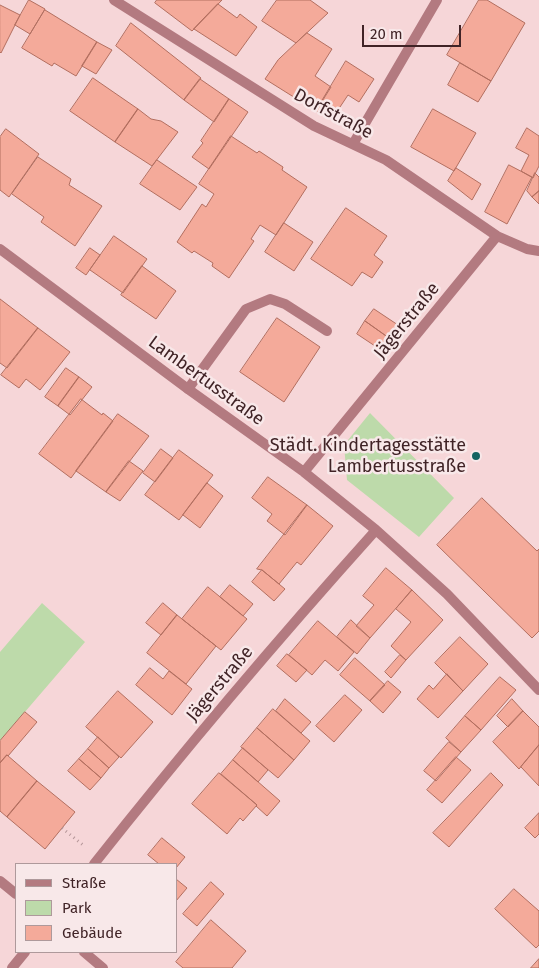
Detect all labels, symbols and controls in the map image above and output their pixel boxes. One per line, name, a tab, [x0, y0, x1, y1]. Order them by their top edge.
scale bar	[364, 15, 463, 47]
text: 20 m	[370, 25, 403, 43]
street label: Dorfstraße	[290, 84, 376, 144]
street label: Jägerstraße	[370, 278, 444, 364]
street label: Lambertusstraße	[144, 332, 268, 430]
place label: Städt. Kindertagesstätte Lambertusstraße	[270, 435, 466, 478]
marker: Städt. Kindertagesstätte Lambertusstraße	[470, 450, 482, 462]
street label: Jägerstraße	[182, 642, 258, 726]
legend	[15, 863, 178, 953]
text: Straße	[62, 874, 106, 892]
text: Park	[62, 899, 92, 917]
text: Gebäude	[62, 924, 122, 942]

